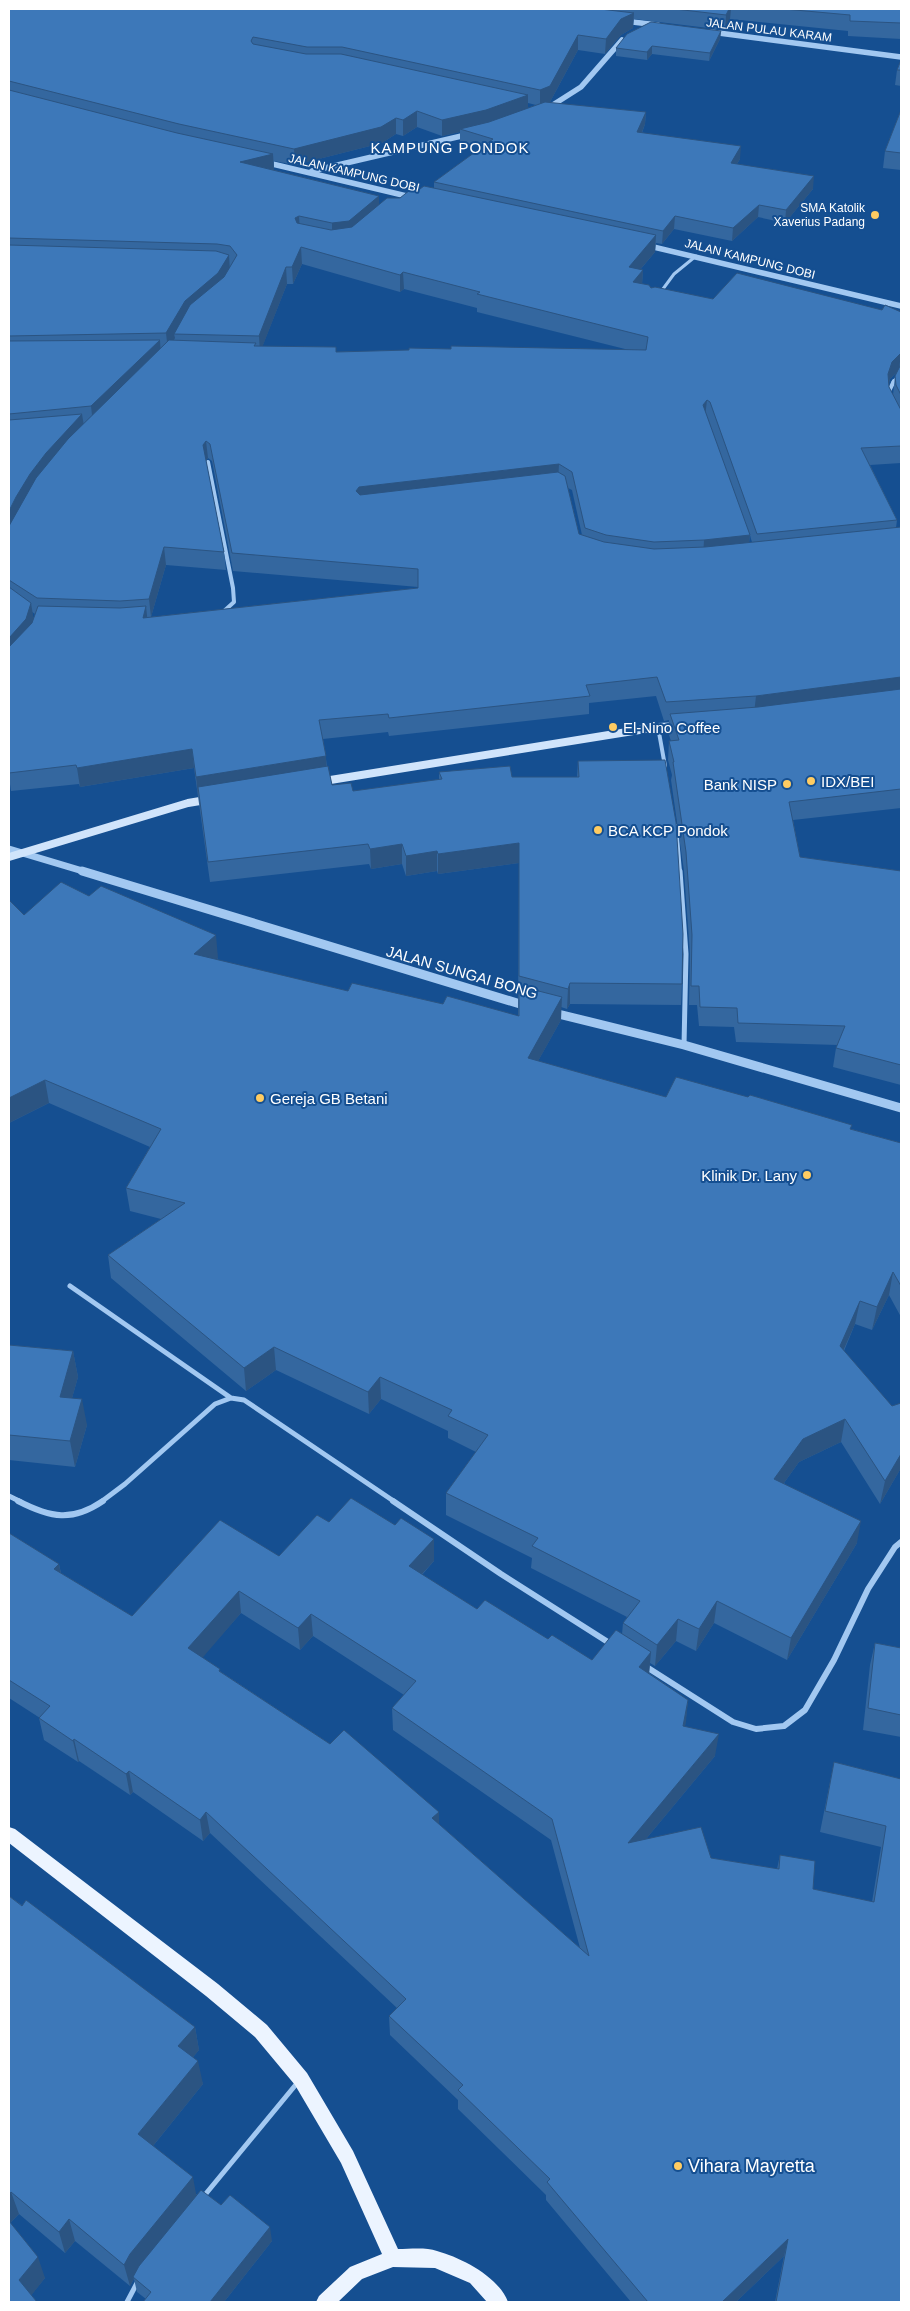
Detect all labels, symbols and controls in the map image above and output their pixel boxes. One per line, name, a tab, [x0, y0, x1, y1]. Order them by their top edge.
street label: JALAN PULAU KARAM	[705, 15, 833, 45]
district label: KAMPUNG PONDOK	[370, 139, 530, 156]
street label: JALAN KAMPUNG DOBI	[287, 151, 421, 195]
place label: SMA Katolik Xaverius Padang	[774, 201, 866, 229]
marker: SMA Katolik Xaverius Padang	[869, 209, 881, 221]
street label: JALAN KAMPUNG DOBI	[683, 236, 817, 282]
place label: El-Nino Coffee	[623, 719, 720, 736]
marker: El-Nino Coffee	[607, 721, 619, 733]
place label: IDX/BEI	[821, 773, 874, 790]
marker: IDX/BEI	[805, 775, 817, 787]
place label: Bank NISP	[704, 776, 777, 793]
marker: Bank NISP	[781, 778, 793, 790]
place label: BCA KCP Pondok	[608, 822, 728, 839]
marker: BCA KCP Pondok	[592, 824, 604, 836]
street label: JALAN SUNGAI BONG	[384, 942, 540, 1002]
place label: Gereja GB Betani	[270, 1090, 388, 1107]
marker: Gereja GB Betani	[254, 1092, 266, 1104]
place label: Klinik Dr. Lany	[701, 1167, 797, 1184]
marker: Klinik Dr. Lany	[801, 1169, 813, 1181]
place label: Vihara Mayretta	[688, 2156, 816, 2176]
marker: Vihara Mayretta	[672, 2160, 684, 2172]

